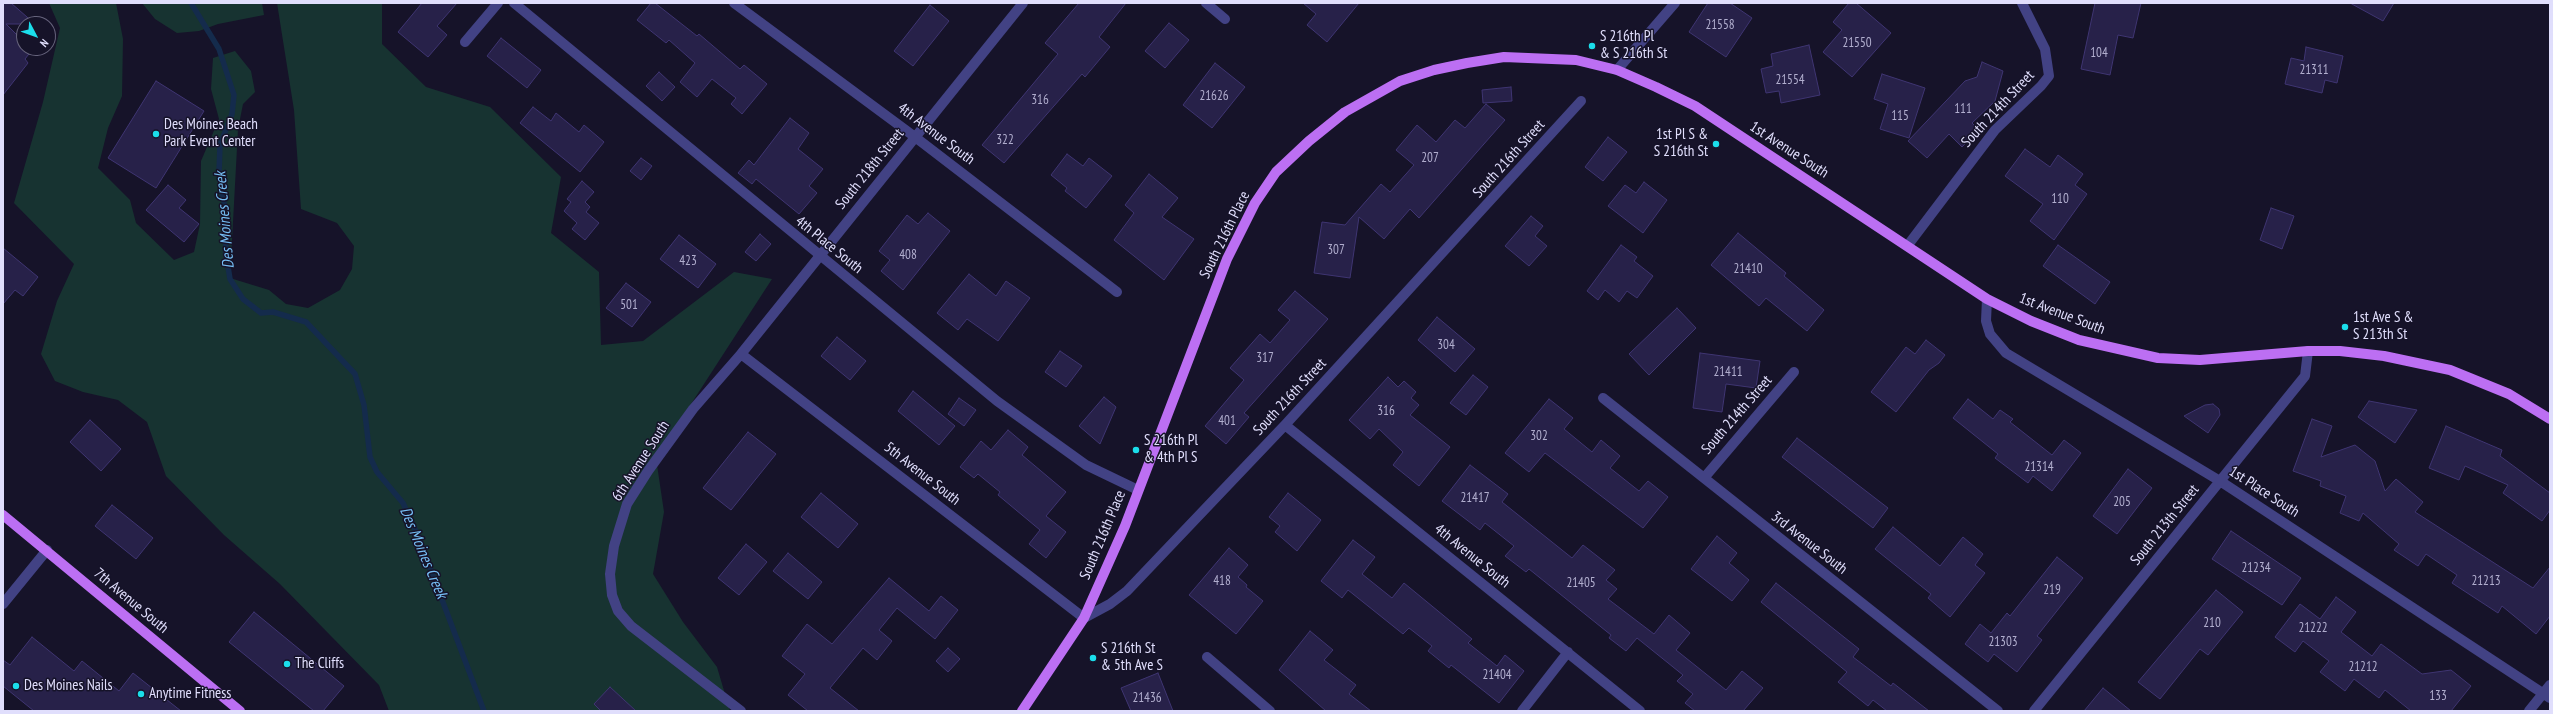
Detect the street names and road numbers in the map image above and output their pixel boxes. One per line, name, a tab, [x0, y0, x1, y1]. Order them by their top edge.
street label: South 214th Street	[1958, 67, 2038, 151]
street label: 4th Avenue South	[894, 99, 978, 169]
street label: South 216th Street	[1469, 116, 1549, 202]
street label: 1st Avenue South	[1746, 118, 1832, 182]
street label: South 218th Street	[832, 125, 908, 213]
street label: South 216th Place	[1196, 188, 1254, 282]
street label: 4th Place South	[792, 212, 866, 278]
street label: 1st Avenue South	[2017, 289, 2107, 339]
street label: South 216th Street	[1250, 355, 1330, 439]
street label: South 214th Street	[1698, 372, 1776, 458]
street label: 6th Avenue South	[608, 418, 674, 504]
street label: 5th Avenue South	[880, 439, 964, 509]
street label: 1st Place South	[2226, 463, 2302, 521]
street label: South 213th Street	[2127, 481, 2203, 569]
street label: South 216th Place	[1076, 488, 1130, 582]
street label: 3rd Avenue South	[1767, 508, 1851, 578]
street label: 4th Avenue South	[1431, 520, 1513, 592]
street label: 7th Avenue South	[90, 565, 172, 637]

